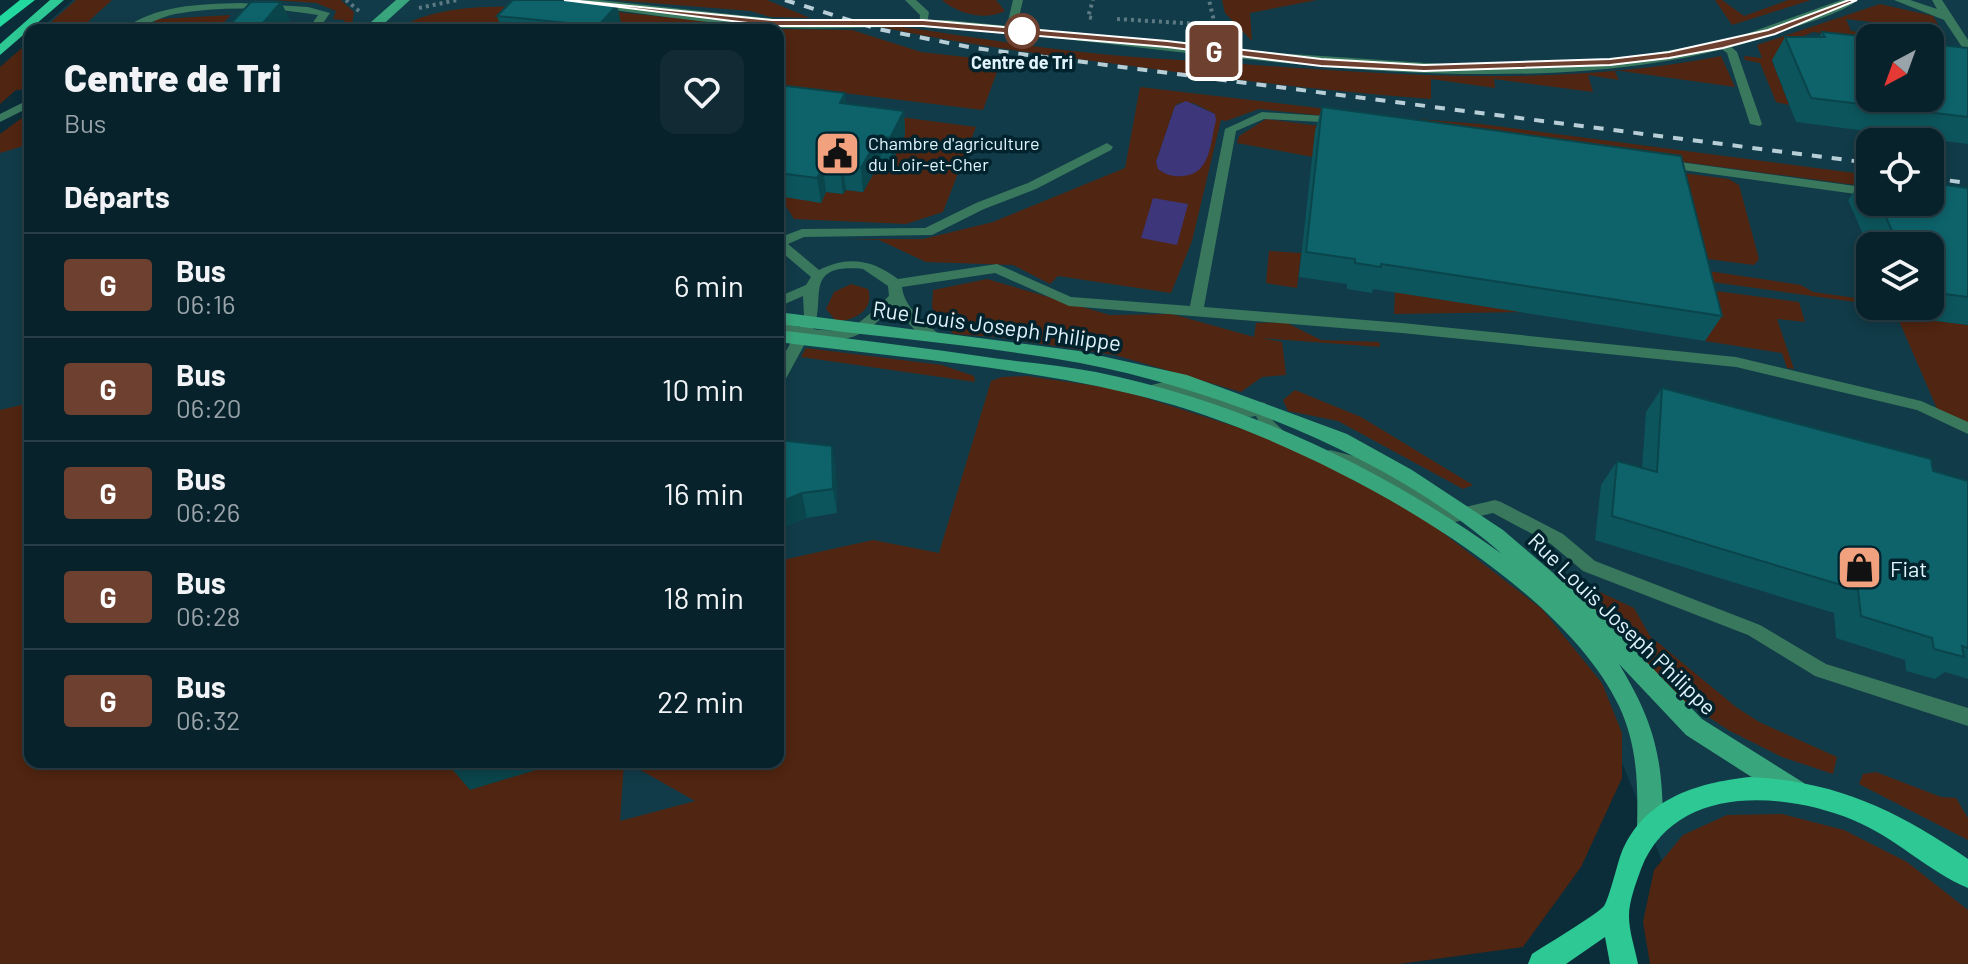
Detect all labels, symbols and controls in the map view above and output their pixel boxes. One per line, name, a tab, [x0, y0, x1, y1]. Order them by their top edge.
marker: Centre de Tri	[1005, 14, 1039, 48]
north arrow	[1856, 24, 1944, 112]
map controls	[1856, 24, 1944, 320]
line badge: G	[1188, 25, 1240, 77]
text: G	[1205, 34, 1223, 68]
button: heart	[660, 50, 744, 134]
place label: Centre de Tri	[971, 51, 1073, 73]
text: Centre de Tri	[64, 54, 281, 100]
text: Bus	[64, 107, 106, 138]
button: locate	[1856, 128, 1944, 216]
public building icon: Chambre d'agriculture du Loir-et-Cher	[813, 129, 861, 177]
place label: Chambre d'agriculture du Loir-et-Cher	[868, 132, 1040, 175]
text: Départs	[64, 178, 170, 214]
button: layers	[1856, 232, 1944, 320]
text: Bus	[176, 252, 226, 288]
text: 6 min	[674, 267, 744, 303]
text: G	[99, 268, 117, 302]
text: 06:16	[176, 288, 235, 319]
street label: Rue Louis Joseph Philippe	[871, 295, 1123, 355]
text: Bus	[176, 356, 226, 392]
text: 10 min	[662, 371, 744, 407]
text: G	[99, 372, 117, 406]
text: 06:20	[176, 392, 242, 423]
text: Bus	[176, 460, 226, 496]
text: 16 min	[663, 475, 744, 511]
text: G	[99, 476, 117, 510]
text: 06:26	[176, 496, 240, 527]
street label: Rue Louis Joseph Philippe	[1524, 527, 1722, 719]
shop icon: Fiat	[1835, 544, 1883, 592]
place label: Fiat	[1890, 555, 1927, 581]
text: Bus	[176, 564, 226, 600]
text: 18 min	[663, 579, 744, 615]
text: G	[99, 580, 117, 614]
text: 06:28	[176, 600, 240, 631]
text: Bus	[176, 668, 226, 704]
text: 22 min	[657, 683, 744, 719]
text: G	[99, 684, 117, 718]
text: 06:32	[176, 704, 240, 735]

